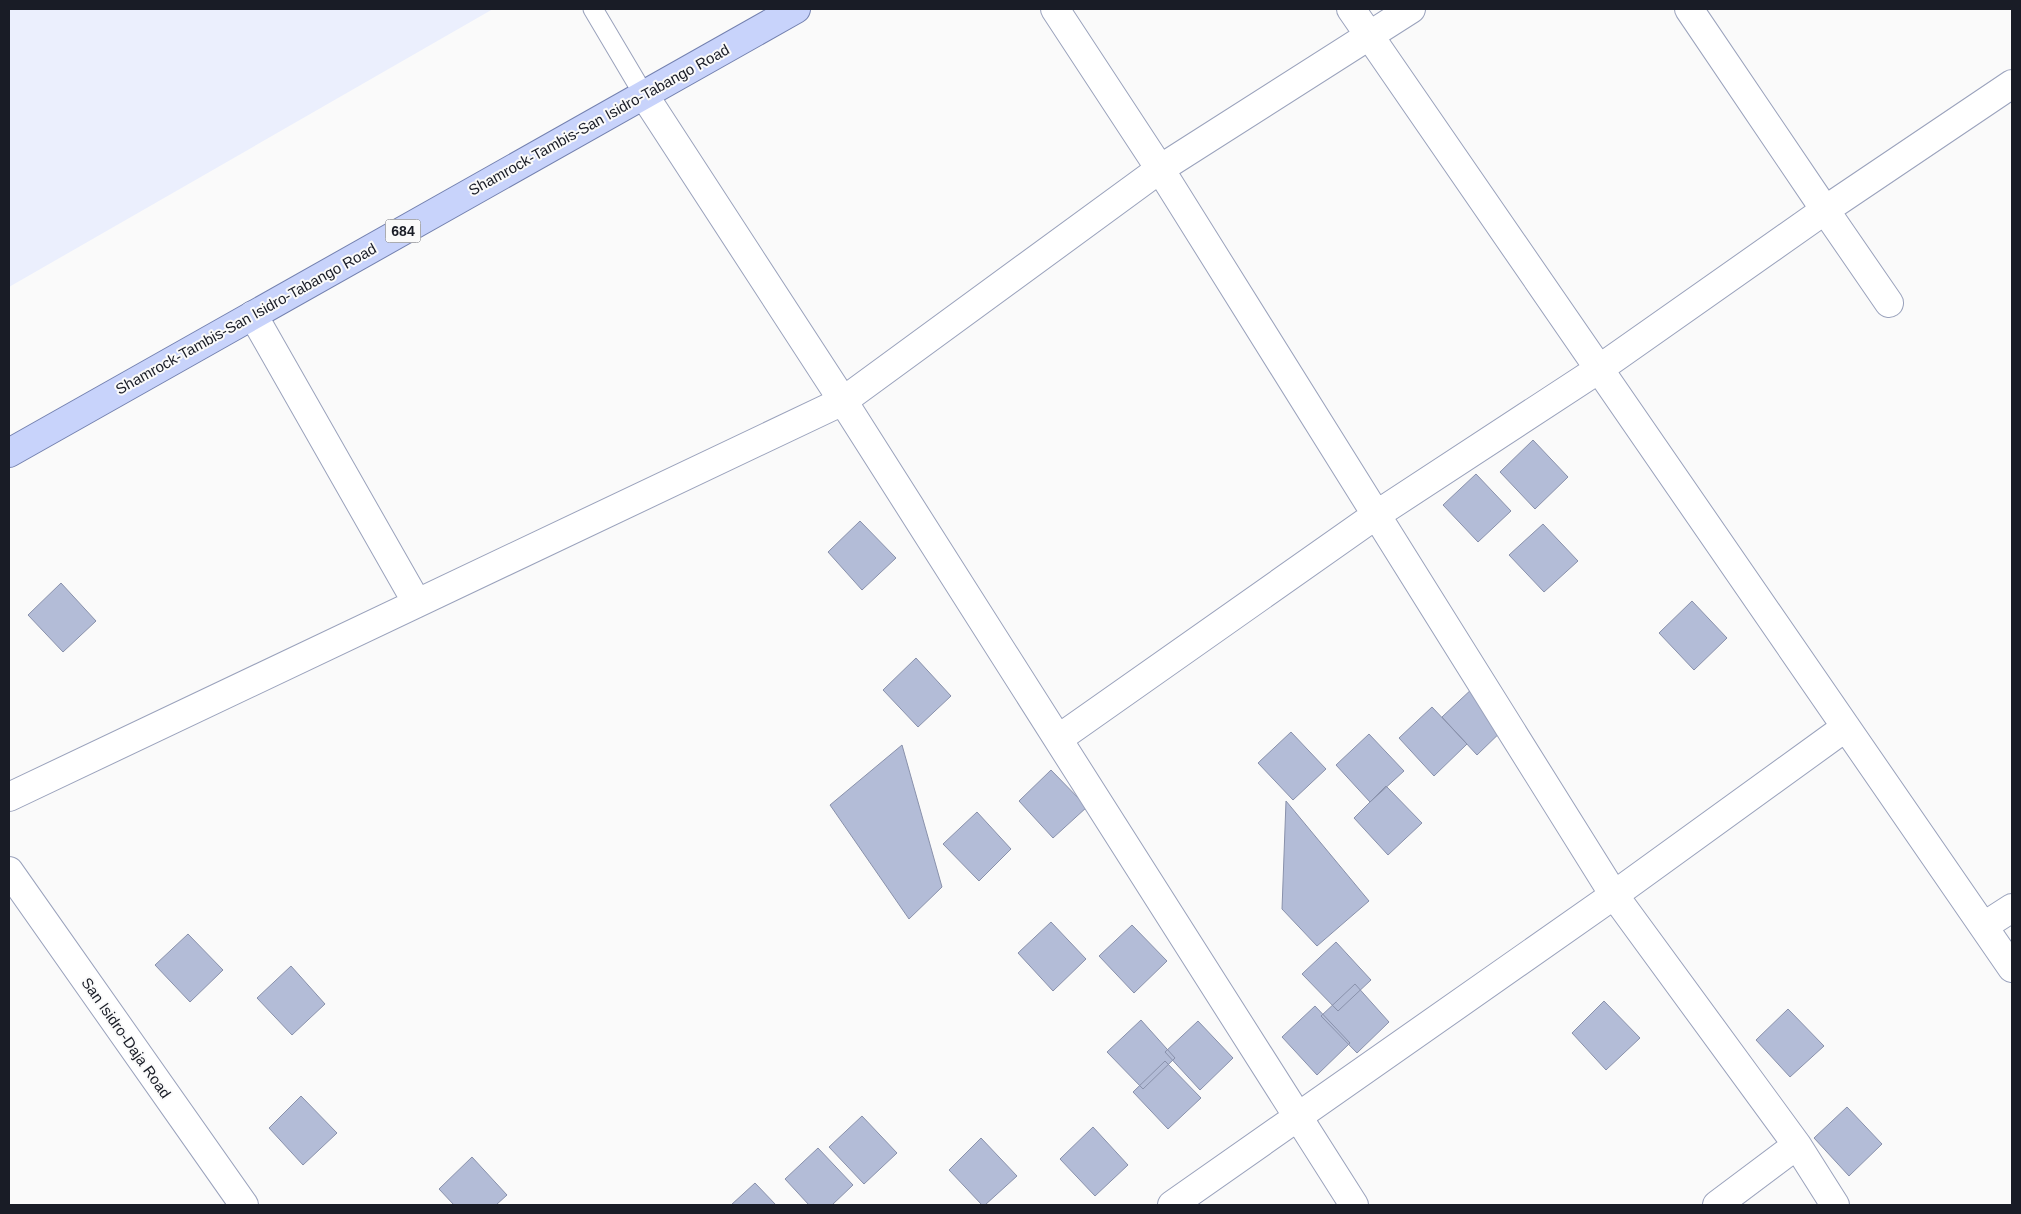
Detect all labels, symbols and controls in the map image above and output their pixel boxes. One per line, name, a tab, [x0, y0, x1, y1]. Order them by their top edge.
street label: Shamrock-Tambis-San Isidro-Tabango Road	[466, 41, 732, 199]
road number: 684	[386, 220, 420, 242]
street label: Shamrock-Tambis-San Isidro-Tabango Road	[113, 240, 379, 398]
street label: San Isidro-Daja Road	[78, 974, 175, 1101]

